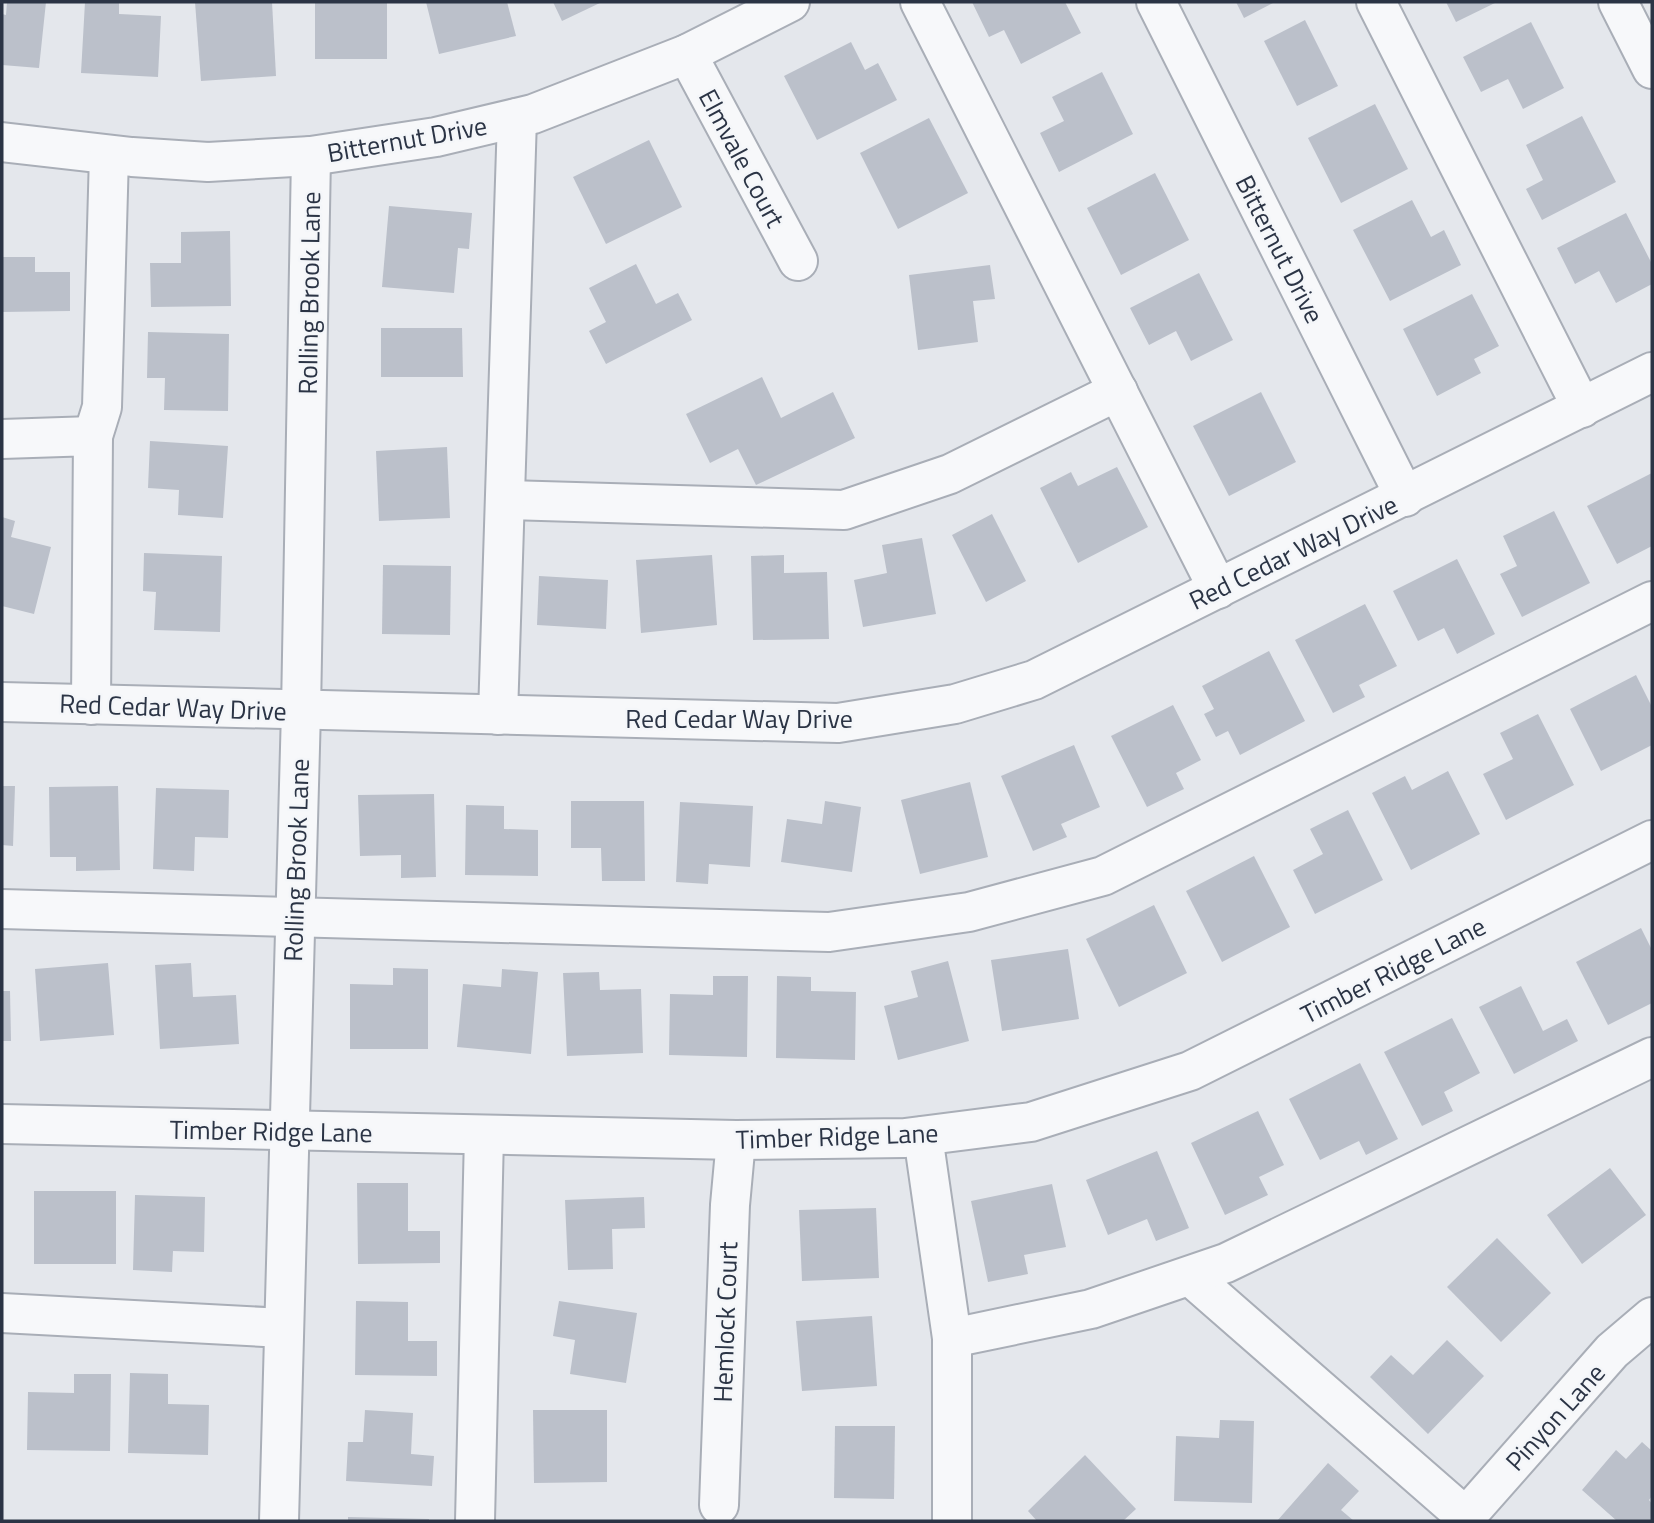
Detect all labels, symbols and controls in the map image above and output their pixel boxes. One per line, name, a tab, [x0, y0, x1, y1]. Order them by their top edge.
street label: Elmvale Court	[689, 82, 795, 234]
street label: Bitternut Drive	[324, 106, 490, 172]
street label: Bitternut Drive	[1226, 168, 1334, 330]
street label: Rolling Brook Lane	[288, 191, 330, 395]
street label: Red Cedar Way Drive	[1182, 485, 1404, 619]
street label: Red Cedar Way Drive	[59, 684, 287, 730]
street label: Red Cedar Way Drive	[625, 699, 853, 738]
street label: Rolling Brook Lane	[273, 758, 319, 962]
street label: Timber Ridge Lane	[1294, 907, 1492, 1033]
street label: Timber Ridge Lane	[169, 1110, 373, 1152]
street label: Timber Ridge Lane	[735, 1113, 939, 1159]
street label: Hemlock Court	[703, 1241, 747, 1403]
street label: Pinyon Lane	[1496, 1354, 1614, 1480]

